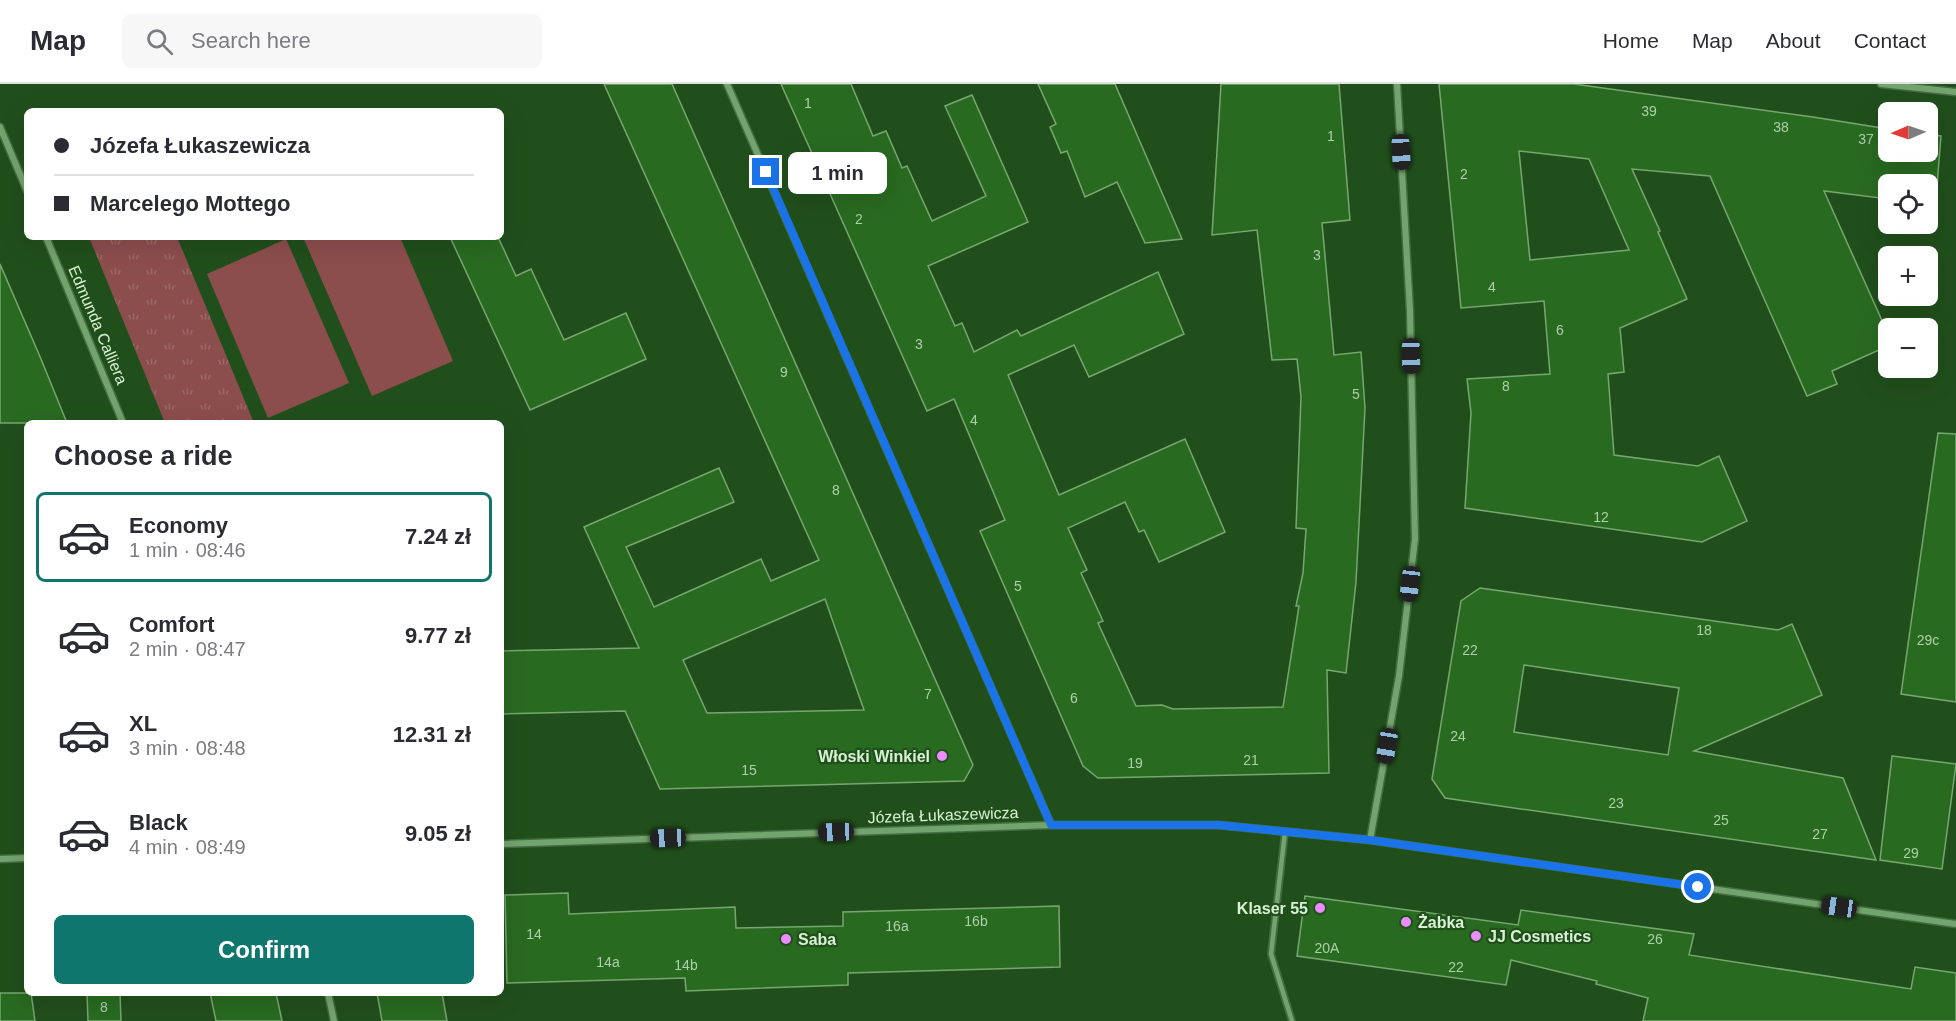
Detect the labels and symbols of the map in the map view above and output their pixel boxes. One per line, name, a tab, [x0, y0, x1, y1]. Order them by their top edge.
house number: 1	[804, 95, 812, 111]
north arrow	[1878, 102, 1938, 162]
house number: 39	[1641, 103, 1657, 119]
house number: 38	[1773, 119, 1789, 135]
house number: 1	[1327, 128, 1335, 144]
house number: 37	[1858, 131, 1874, 147]
car	[1391, 134, 1411, 170]
callout: 1 min	[787, 151, 886, 193]
route end	[752, 158, 779, 185]
house number: 2	[1460, 166, 1468, 182]
house number: 2	[855, 211, 863, 227]
house number: 3	[1313, 247, 1321, 263]
street label: Edmunda Calliera	[65, 263, 131, 387]
house number: 4	[1488, 279, 1496, 295]
house number: 6	[1556, 322, 1564, 338]
house number: 3	[915, 336, 923, 352]
car	[1402, 338, 1420, 374]
house number: 9	[780, 364, 788, 380]
house number: 8	[1502, 378, 1510, 394]
house number: 5	[1352, 386, 1360, 402]
house number: 4	[970, 412, 978, 428]
house number: 8	[832, 482, 840, 498]
house number: 12	[1593, 509, 1609, 525]
car	[1399, 565, 1421, 603]
house number: 5	[1014, 578, 1022, 594]
house number: 18	[1696, 622, 1712, 638]
house number: 29c	[1917, 632, 1939, 648]
house number: 22	[1462, 642, 1478, 658]
house number: 7	[924, 686, 932, 702]
house number: 6	[1070, 690, 1078, 706]
car	[1375, 727, 1399, 765]
house number: 24	[1450, 728, 1466, 744]
place label: Włoski Winkiel	[818, 748, 930, 765]
marker: Włoski Winkiel	[935, 749, 949, 763]
house number: 21	[1243, 752, 1259, 768]
house number: 19	[1127, 755, 1143, 771]
house number: 15	[741, 762, 757, 778]
house number: 23	[1608, 795, 1624, 811]
street label: Józefa Łukaszewicza	[867, 804, 1019, 826]
house number: 25	[1713, 812, 1729, 828]
car	[818, 822, 854, 842]
house number: 27	[1812, 826, 1828, 842]
car	[650, 828, 686, 848]
house number: 29	[1903, 845, 1919, 861]
route start	[1684, 873, 1711, 900]
car	[1820, 896, 1858, 918]
place label: Klaser 55	[1237, 900, 1308, 917]
marker: Klaser 55	[1313, 901, 1327, 915]
house number: 16b	[964, 913, 988, 929]
place label: Żabka	[1418, 914, 1464, 931]
marker: Żabka	[1399, 915, 1413, 929]
house number: 16a	[885, 918, 909, 934]
house number: 14	[526, 926, 542, 942]
place label: JJ Cosmetics	[1488, 928, 1591, 945]
marker: JJ Cosmetics	[1469, 929, 1483, 943]
place label: Saba	[798, 931, 836, 948]
house number: 26	[1647, 931, 1663, 947]
marker: Saba	[779, 932, 793, 946]
house number: 20A	[1315, 940, 1340, 956]
house number: 14a	[596, 954, 620, 970]
house number: 14b	[674, 957, 698, 973]
house number: 22	[1448, 959, 1464, 975]
house number: 8	[100, 999, 108, 1015]

